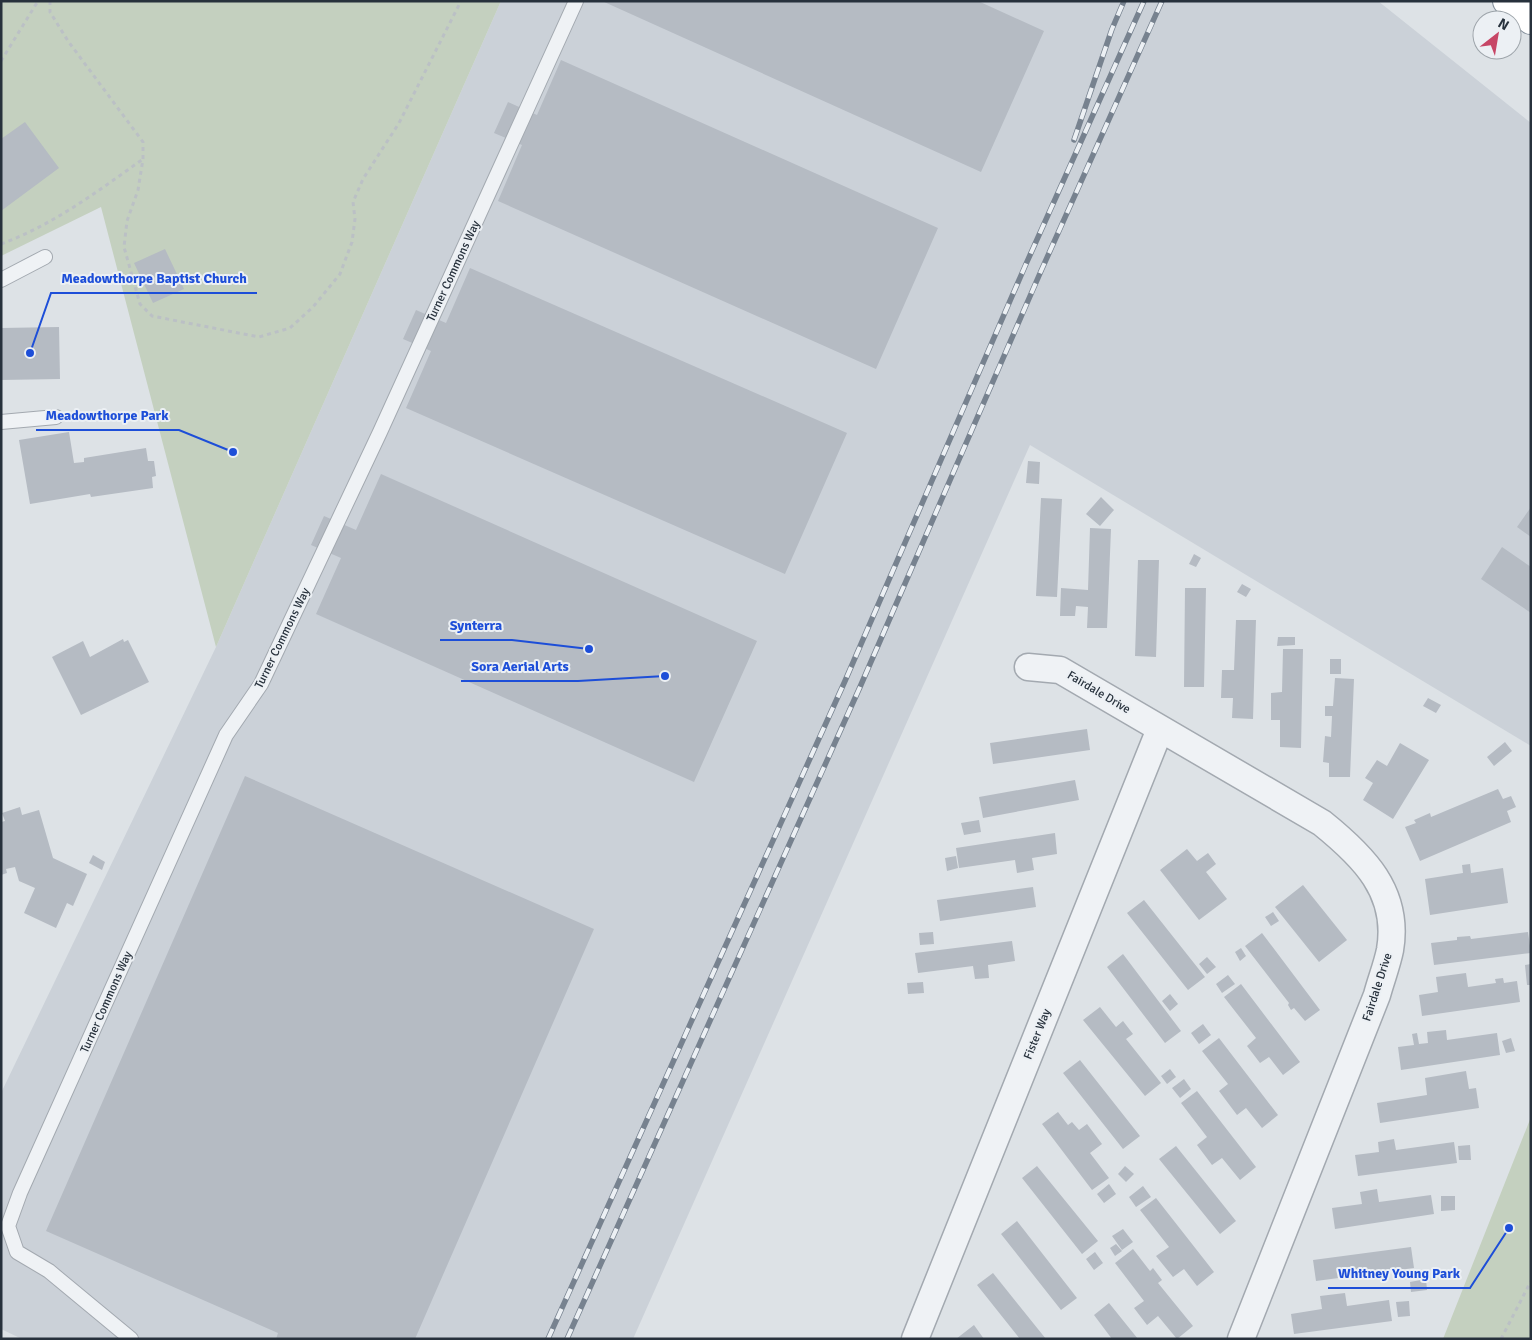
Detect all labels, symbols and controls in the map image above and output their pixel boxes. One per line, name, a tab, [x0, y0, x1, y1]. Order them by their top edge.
north arrow	[1472, 10, 1522, 60]
text: N	[1495, 14, 1512, 34]
street label: Turner Commons Way	[423, 218, 484, 324]
callout: Meadowthorpe Baptist Church	[51, 264, 257, 293]
text: Meadowthorpe Baptist Church	[61, 270, 247, 287]
callout: Meadowthorpe Park	[36, 401, 179, 430]
text: Meadowthorpe Park	[46, 407, 169, 424]
street label: Turner Commons Way	[252, 585, 313, 691]
callout: Synterra	[440, 611, 512, 640]
text: Synterra	[450, 617, 502, 634]
callout: Sora Aerial Arts	[461, 652, 578, 681]
text: Sora Aerial Arts	[471, 658, 569, 675]
street label: Fairdale Drive	[1065, 668, 1133, 717]
street label: Turner Commons Way	[77, 949, 136, 1056]
street label: Fairdale Drive	[1359, 951, 1396, 1023]
street label: Fister Way	[1021, 1006, 1055, 1062]
callout: Whitney Young Park	[1328, 1259, 1470, 1288]
text: Whitney Young Park	[1338, 1265, 1461, 1282]

